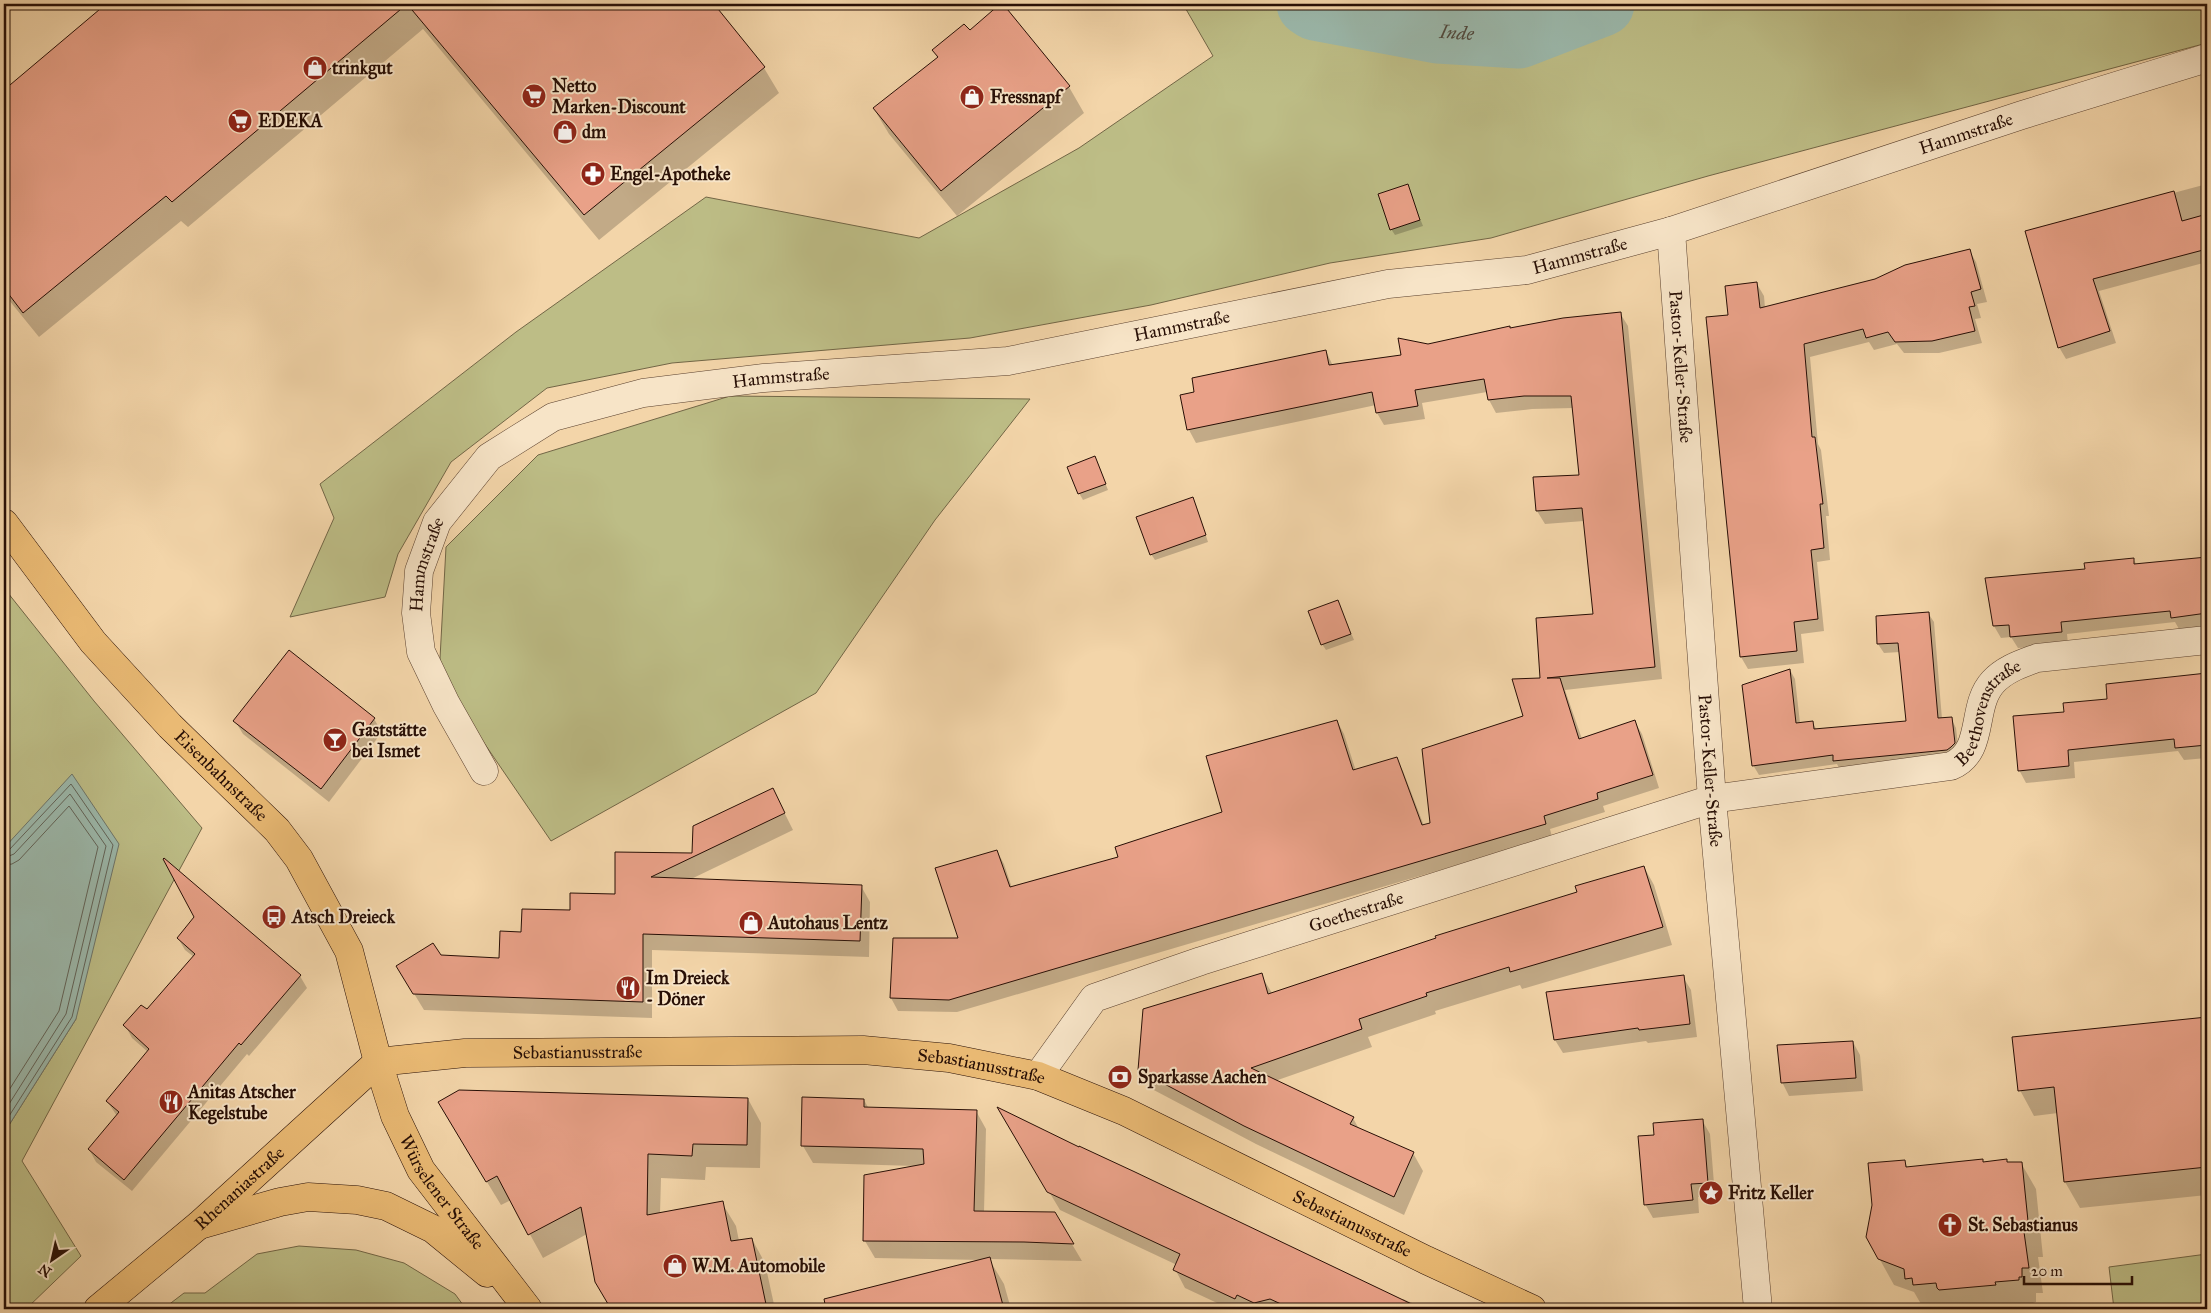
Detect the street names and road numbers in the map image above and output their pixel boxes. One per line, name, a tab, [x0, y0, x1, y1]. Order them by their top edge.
street label: Hammstraße	[1916, 108, 2016, 159]
street label: Hammstraße	[1530, 232, 1630, 279]
street label: Pastor-Keller-Straße	[1664, 289, 1697, 444]
street label: Hammstraße	[1132, 305, 1232, 346]
street label: Hammstraße	[731, 362, 830, 393]
street label: Hammstraße	[405, 512, 448, 613]
street label: Beethovenstraße	[1950, 655, 2024, 771]
street label: Pastor-Keller-Straße	[1693, 693, 1727, 848]
street label: Eisenbahnstraße	[170, 725, 273, 826]
street label: Goethestraße	[1306, 887, 1406, 937]
street label: Sebastianusstraße	[513, 1041, 642, 1064]
street label: Sebastianusstraße	[916, 1044, 1049, 1089]
street label: Würselener Straße	[395, 1131, 489, 1254]
street label: Rhenaniastraße	[190, 1142, 289, 1235]
street label: Sebastianusstraße	[1289, 1185, 1415, 1262]

